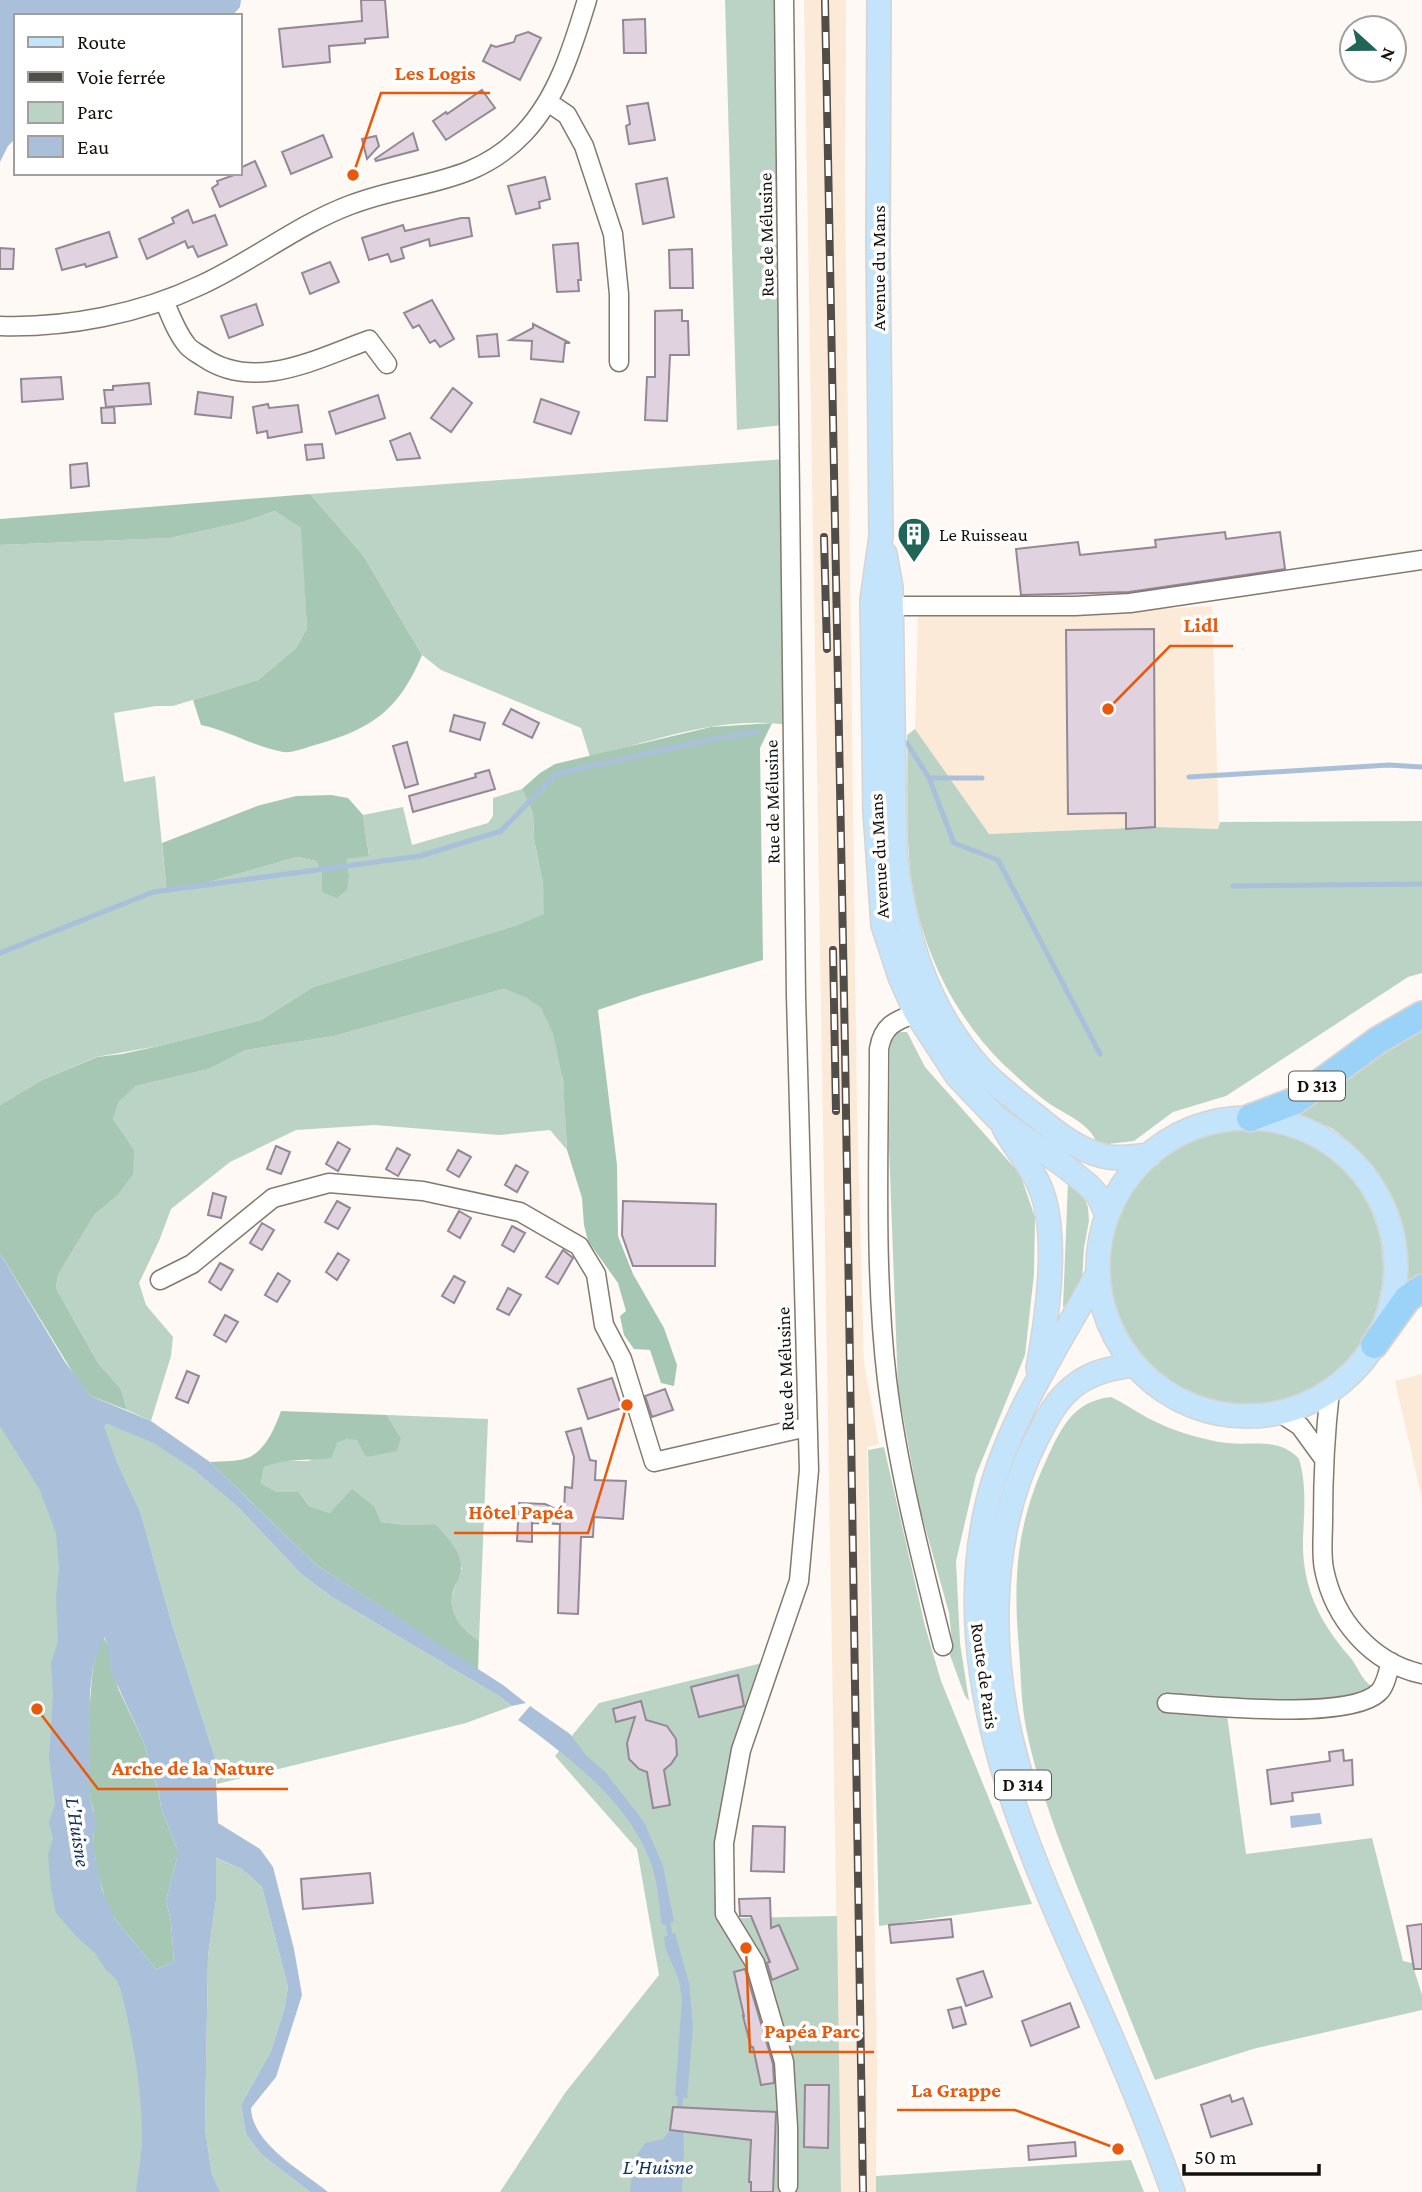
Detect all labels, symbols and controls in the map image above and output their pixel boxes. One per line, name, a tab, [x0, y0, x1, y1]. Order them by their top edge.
legend	[14, 14, 242, 175]
north arrow	[1338, 14, 1408, 84]
text: Route	[77, 30, 126, 54]
text: N	[1376, 45, 1401, 65]
callout: Les Logis	[381, 51, 490, 93]
text: Les Logis	[394, 61, 476, 85]
text: Voie ferrée	[77, 65, 165, 89]
text: Parc	[77, 100, 113, 124]
text: Eau	[77, 135, 109, 159]
street label: Rue de Mélusine	[754, 173, 778, 297]
street label: Avenue du Mans	[868, 205, 889, 331]
building icon: Le Ruisseau	[895, 515, 933, 564]
place label: Le Ruisseau	[939, 524, 1028, 545]
callout: Lidl	[1170, 604, 1233, 646]
text: Lidl	[1184, 613, 1219, 637]
street label: Rue de Mélusine	[760, 740, 784, 864]
street label: Avenue du Mans	[865, 793, 893, 919]
road number: D 313	[1289, 1072, 1345, 1100]
street label: Rue de Mélusine	[772, 1306, 798, 1432]
callout: Hôtel Papéa	[454, 1491, 588, 1533]
text: Hôtel Papéa	[468, 1500, 575, 1524]
street label: Route de Paris	[967, 1622, 1003, 1730]
callout: Arche de la Nature	[98, 1747, 288, 1789]
text: Arche de la Nature	[111, 1756, 275, 1780]
road number: D 314	[995, 1770, 1051, 1800]
water label: L'Huisne	[61, 1795, 95, 1869]
callout: Papéa Parc	[750, 2010, 874, 2052]
text: Papéa Parc	[764, 2019, 861, 2043]
callout: La Grappe	[897, 2068, 1015, 2110]
text: La Grappe	[911, 2078, 1001, 2102]
scale bar	[1184, 2132, 1319, 2176]
text: 50 m	[1194, 2145, 1237, 2169]
water label: L'Huisne	[623, 2155, 693, 2179]

